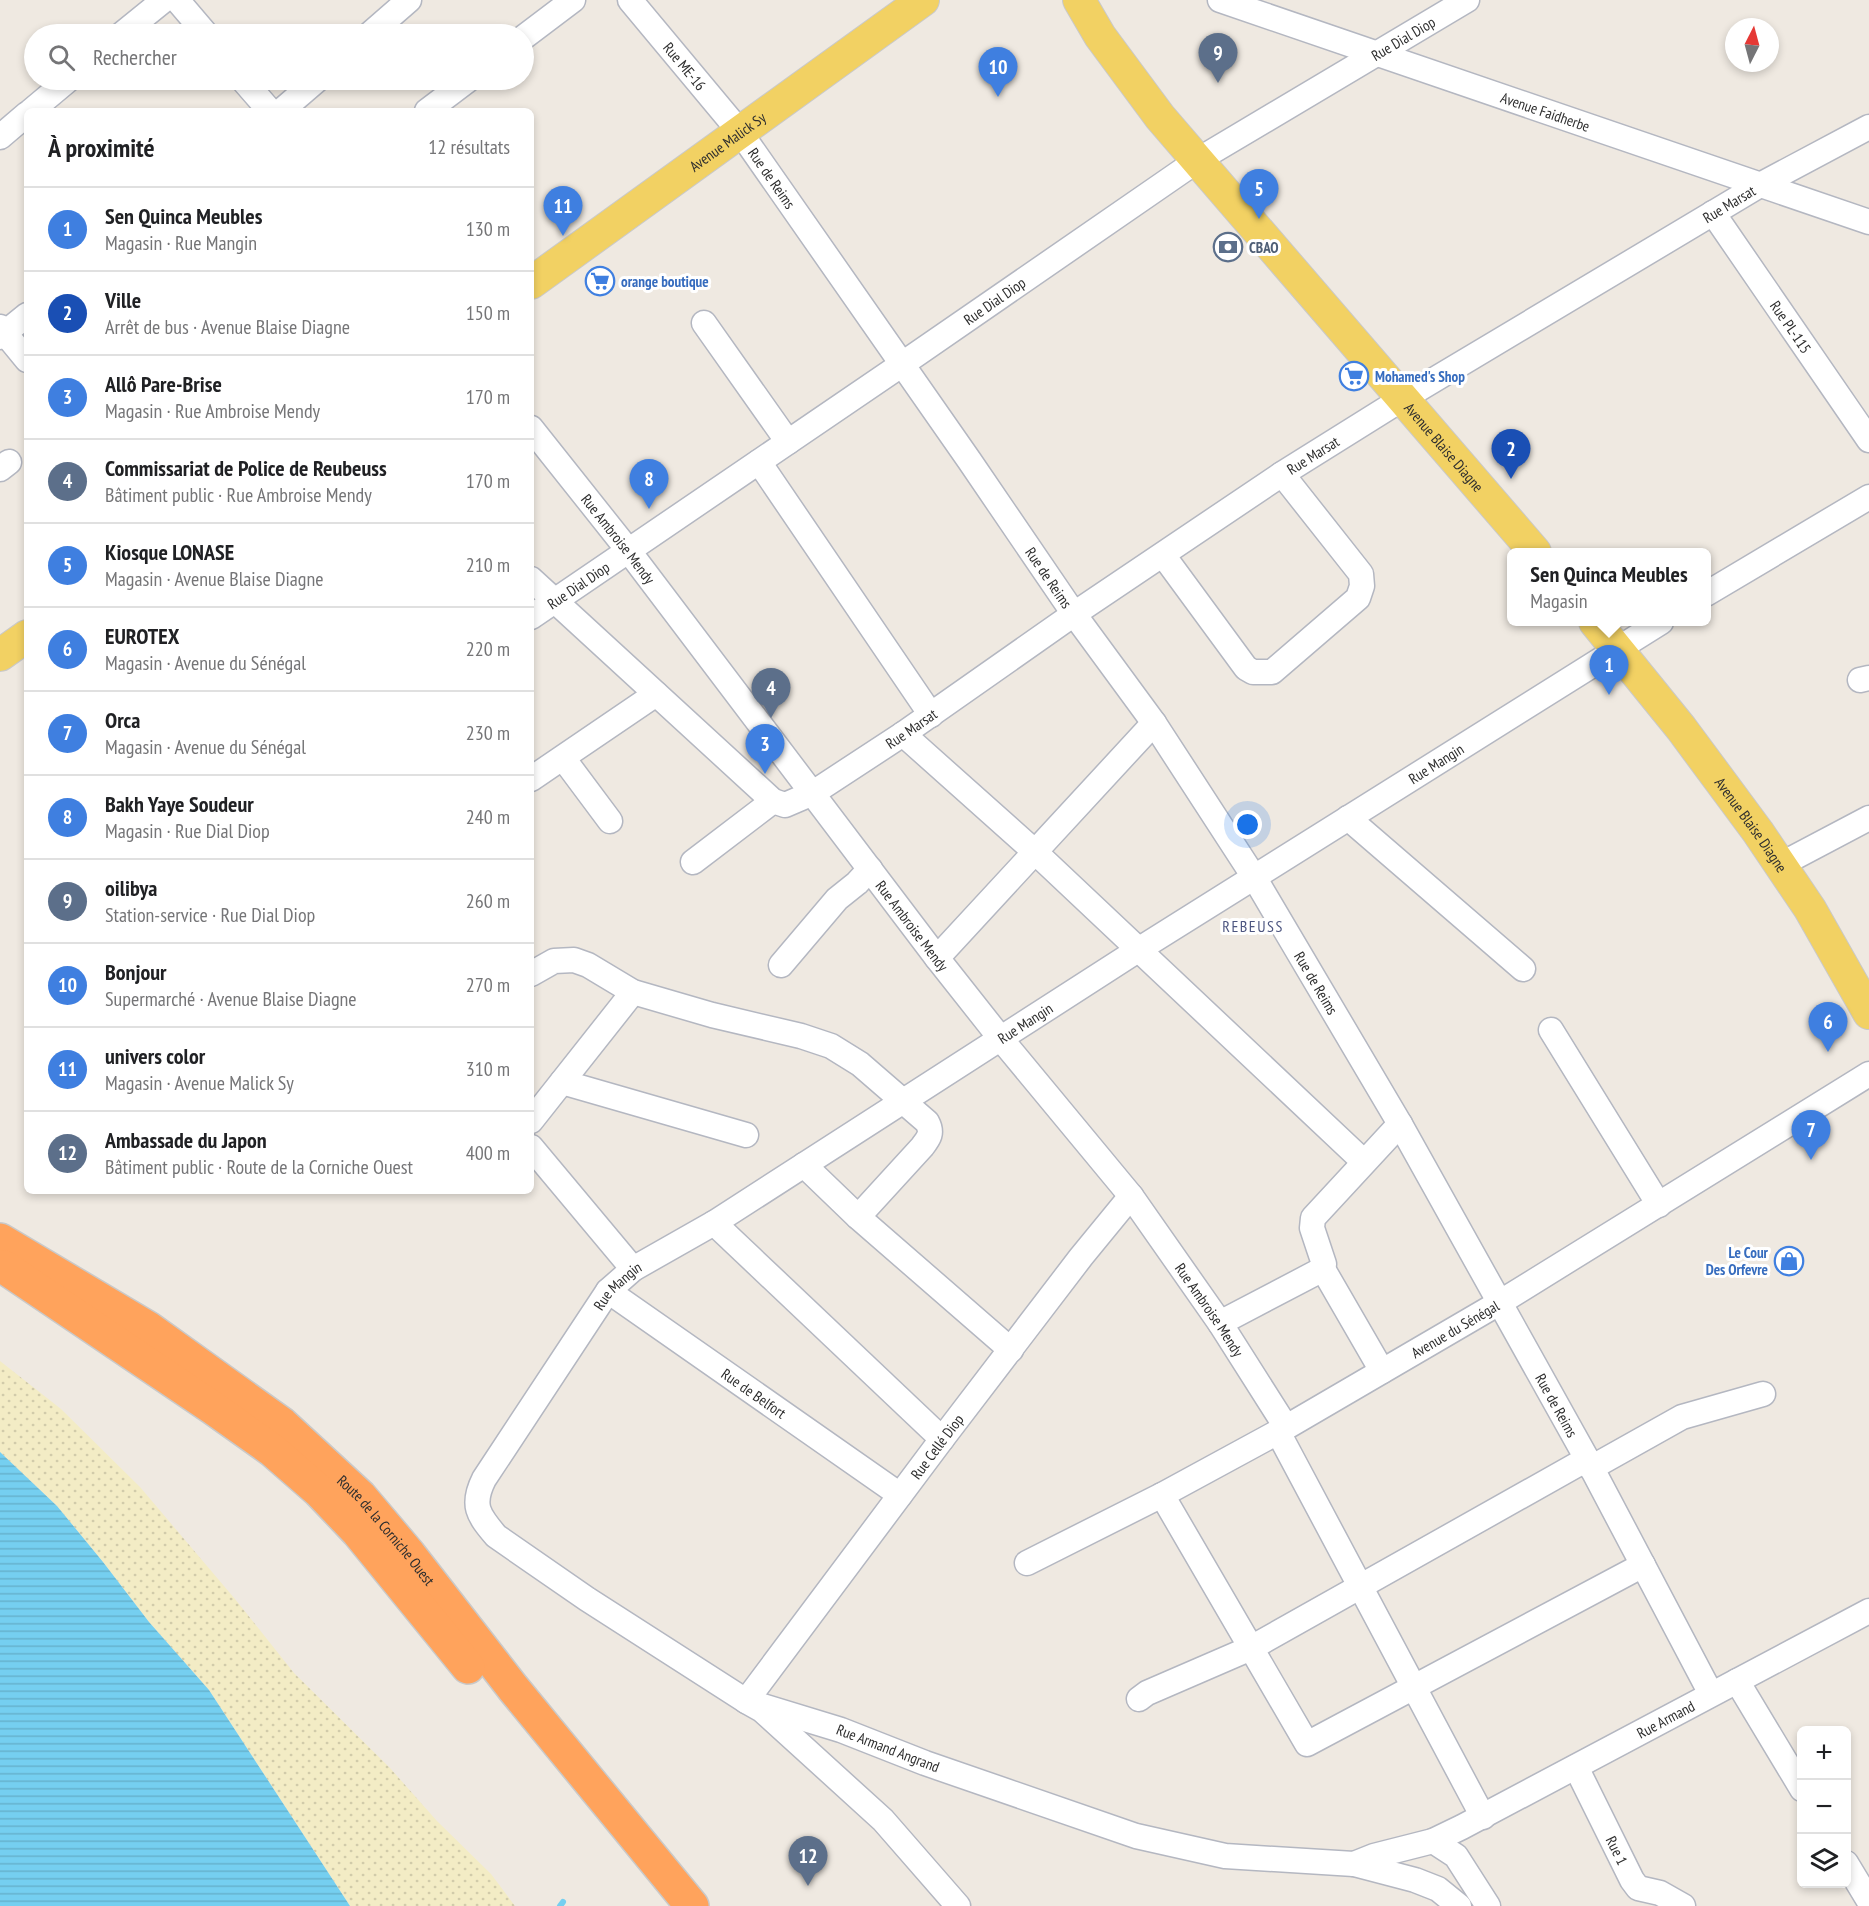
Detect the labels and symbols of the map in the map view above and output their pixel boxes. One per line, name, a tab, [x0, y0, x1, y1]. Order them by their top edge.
street label: Rue Dial Diop	[1368, 12, 1438, 64]
north arrow	[1725, 18, 1779, 72]
pin: 9	[1198, 34, 1238, 83]
street label: Rue ME-16	[660, 38, 711, 94]
pin: 10	[978, 48, 1018, 97]
street label: Avenue Faidherbe	[1499, 87, 1592, 135]
street label: Avenue Malick Sy	[685, 107, 769, 175]
street label: Rue de Reims	[744, 144, 800, 212]
pin: 5	[1240, 170, 1278, 219]
street label: Rue Marsat	[1699, 181, 1759, 227]
pin: 11	[544, 186, 582, 236]
bank icon: CBAO	[1212, 231, 1244, 263]
place label: CBAO	[1249, 238, 1279, 257]
supermarket icon: orange boutique	[584, 265, 616, 297]
place label: orange boutique	[621, 272, 709, 291]
street label: Rue Dial Diop	[960, 273, 1029, 329]
street label: Rue PL-115	[1766, 297, 1816, 357]
supermarket icon: Mohamed's Shop	[1338, 360, 1370, 392]
place label: Mohamed's Shop	[1375, 367, 1465, 386]
street label: Avenue Blaise Diagne	[1401, 398, 1488, 495]
pin: 2	[1492, 430, 1530, 479]
street label: Rue Marsat	[1283, 431, 1342, 478]
pin: 8	[630, 460, 668, 509]
street label: Rue Ambroise Mendy	[577, 490, 660, 588]
street label: Rue de Reims	[1022, 543, 1077, 612]
street label: Rue Dial Diop	[543, 557, 613, 613]
pin: 1	[1590, 646, 1628, 695]
pin: 4	[752, 668, 790, 718]
street label: Rue Marsat	[882, 704, 940, 752]
pin: 3	[746, 724, 784, 774]
street label: Rue Mangin	[1405, 739, 1467, 788]
street label: Avenue Blaise Diagne	[1711, 773, 1792, 876]
your location	[1233, 810, 1262, 839]
street label: Rue Ambroise Mendy	[872, 876, 953, 975]
district label: REBEUSS	[1222, 916, 1284, 936]
street label: Rue de Reims	[1291, 948, 1343, 1018]
street label: Rue Mangin	[994, 998, 1056, 1047]
pin: 6	[1808, 1002, 1848, 1052]
pin: 7	[1792, 1110, 1830, 1160]
place label: Le Cour Des Orfevre	[1706, 1243, 1769, 1279]
shop icon: Le Cour Des Orfevre	[1773, 1245, 1805, 1277]
street label: Rue Mangin	[589, 1257, 645, 1313]
street label: Rue Ambroise Mendy	[1171, 1259, 1248, 1360]
street label: Avenue du Sénégal	[1408, 1295, 1503, 1362]
street label: Rue de Belfort	[718, 1364, 790, 1422]
street label: Rue de Reims	[1532, 1370, 1582, 1440]
street label: Rue Cellé Diop	[906, 1410, 967, 1483]
street label: Route de la Corniche Ouest	[334, 1471, 439, 1589]
street label: Rue Armand	[1633, 1696, 1698, 1742]
street label: Rue Armand Angrand	[834, 1720, 942, 1776]
street label: Rue 1	[1602, 1833, 1632, 1868]
pin: 12	[788, 1836, 828, 1886]

